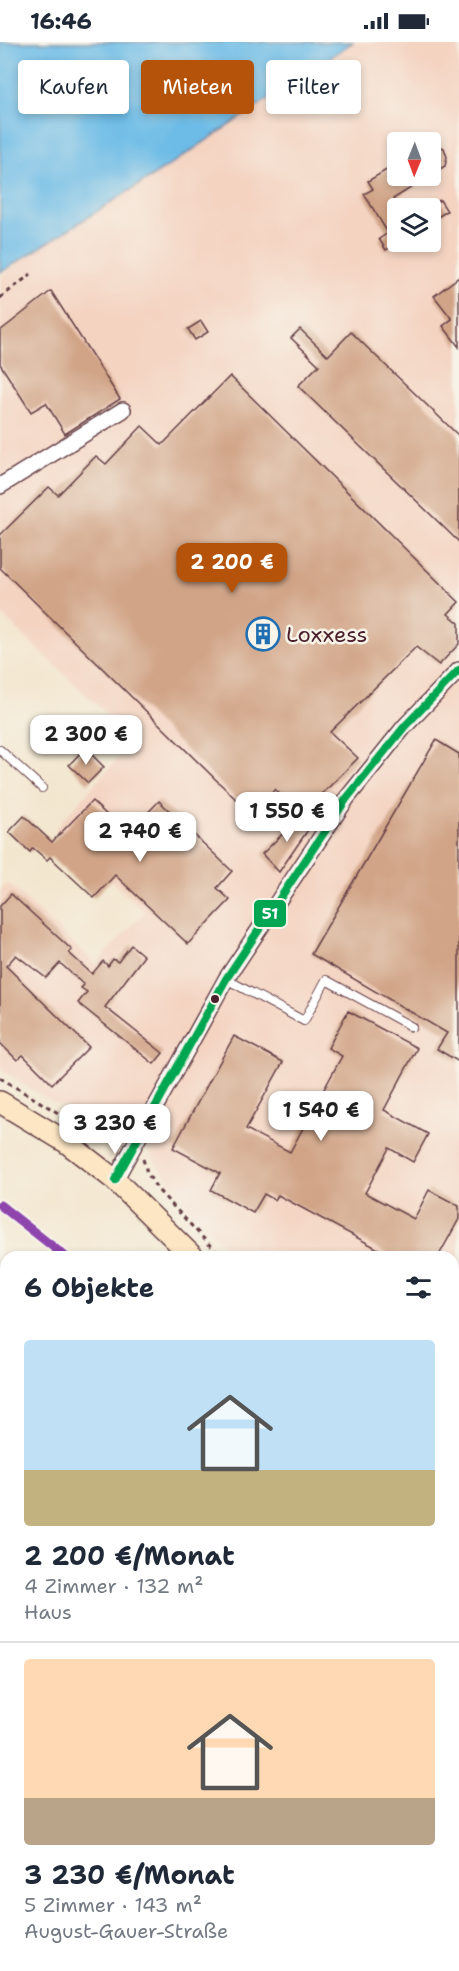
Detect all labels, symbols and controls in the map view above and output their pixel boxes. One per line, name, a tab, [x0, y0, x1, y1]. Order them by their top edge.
text: 16:46	[30, 7, 92, 36]
chip: Kaufen	[18, 60, 129, 114]
chip: Mieten	[141, 60, 254, 114]
chip: Filter	[266, 60, 361, 114]
north arrow	[387, 132, 441, 186]
map controls	[387, 132, 441, 252]
button: layers	[387, 198, 441, 252]
pin: 2 200 €	[177, 543, 287, 594]
text: 2 200 €	[190, 549, 274, 575]
building icon: Loxxess	[245, 616, 281, 652]
place label: Loxxess	[286, 620, 367, 649]
pin: 2 300 €	[31, 715, 141, 766]
text: 2 300 €	[44, 721, 128, 747]
pin: 1 550 €	[232, 792, 342, 843]
text: 1 550 €	[249, 798, 325, 824]
pin: 2 740 €	[85, 812, 195, 863]
text: 2 740 €	[98, 818, 182, 844]
line badge: 51	[253, 899, 287, 928]
text: 51	[262, 903, 278, 924]
unlabelled marker	[209, 993, 221, 1005]
pin: 1 540 €	[266, 1091, 376, 1142]
text: 1 540 €	[282, 1097, 360, 1123]
pin: 3 230 €	[60, 1104, 170, 1155]
text: 3 230 €	[73, 1110, 157, 1136]
text: 6 Objekte	[24, 1270, 154, 1305]
icon: filters	[402, 1271, 435, 1304]
icon: home	[176, 1379, 284, 1487]
text: 2 200 €/Monat	[24, 1538, 235, 1573]
text: 4 Zimmer · 132 m²	[24, 1573, 204, 1599]
text: Haus	[24, 1599, 72, 1625]
icon: home	[176, 1698, 284, 1806]
text: 3 230 €/Monat	[24, 1857, 235, 1892]
text: 5 Zimmer · 143 m²	[24, 1892, 202, 1918]
text: August-Gauer-Straße	[24, 1918, 228, 1944]

